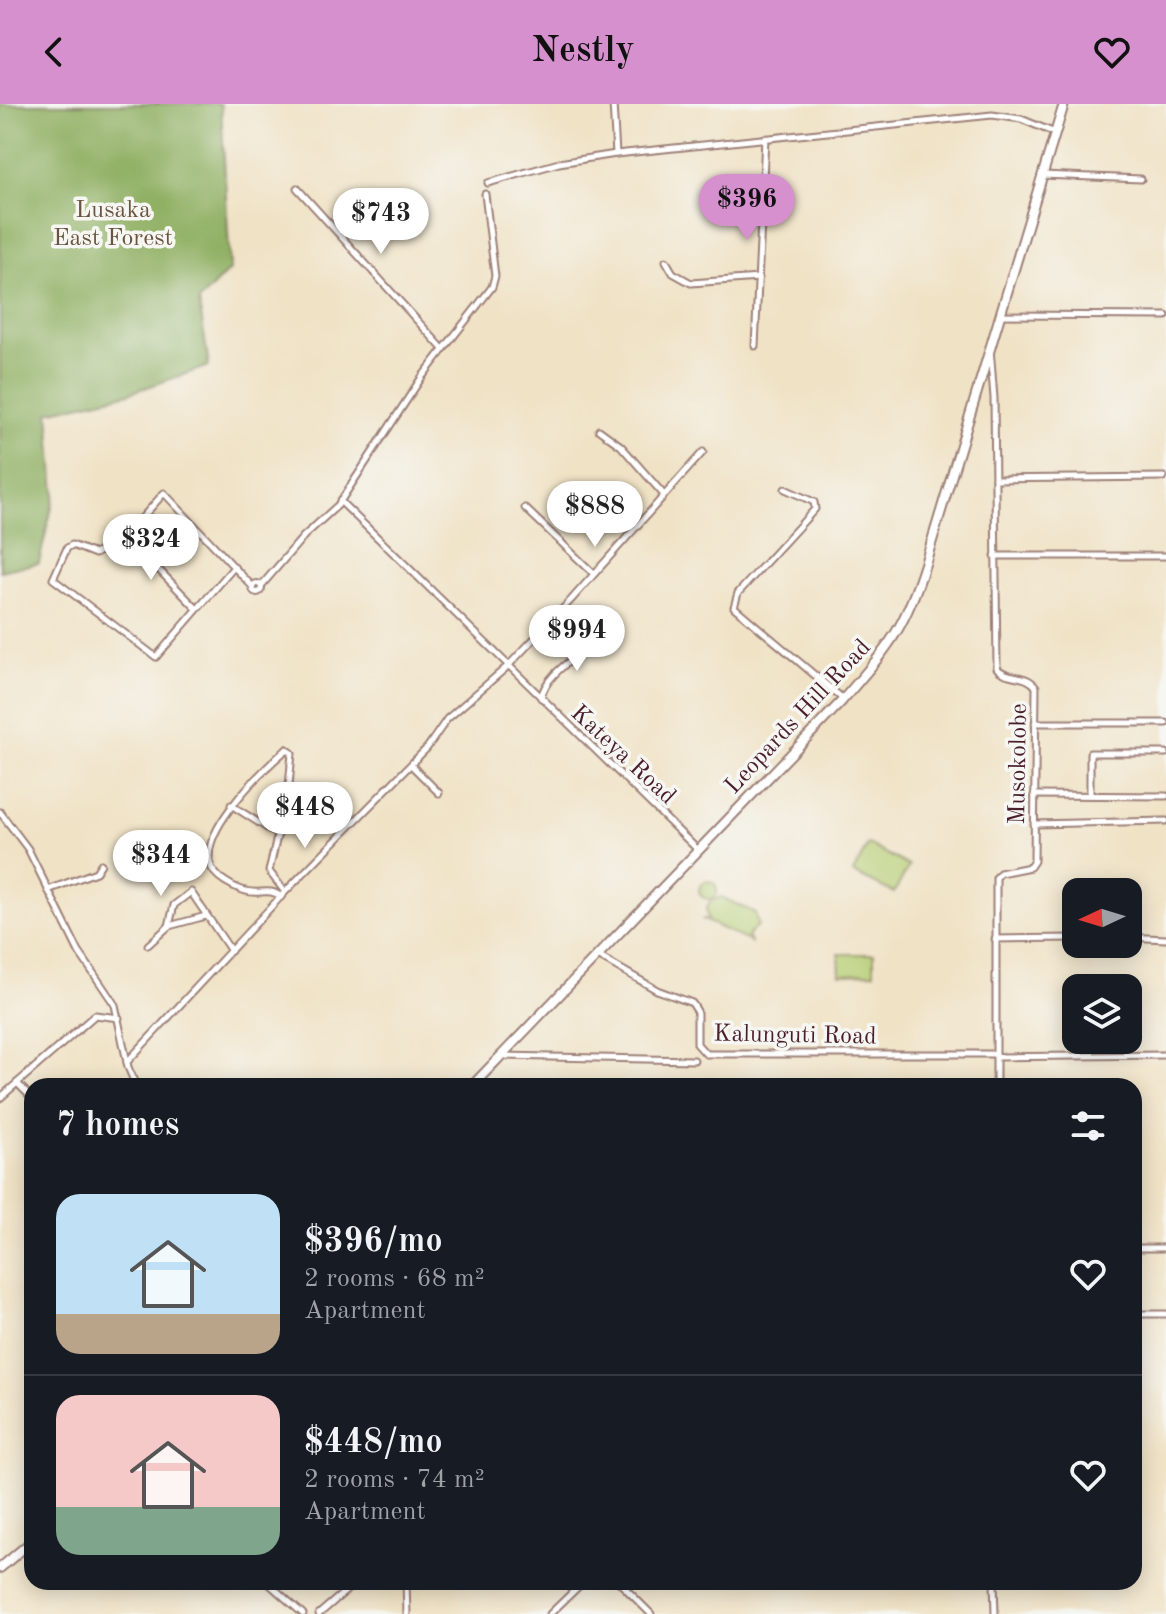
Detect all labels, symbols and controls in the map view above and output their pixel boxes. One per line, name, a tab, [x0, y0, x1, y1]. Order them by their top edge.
icon: back	[32, 30, 76, 74]
icon: heart	[1090, 30, 1134, 74]
text: Nestly	[531, 34, 635, 70]
pin: $396	[700, 174, 794, 242]
text: $396	[717, 187, 777, 213]
pin: $743	[334, 188, 428, 256]
park label: Lusaka East Forest	[53, 199, 173, 251]
text: $743	[351, 201, 411, 227]
pin: $888	[548, 481, 642, 549]
text: $888	[565, 494, 625, 520]
pin: $324	[104, 514, 198, 582]
text: $324	[121, 527, 181, 553]
pin: $994	[530, 605, 624, 673]
text: $994	[547, 618, 607, 644]
street label: Leopards Hill Road	[721, 636, 876, 799]
street label: Kateya Road	[566, 701, 680, 810]
street label: Musokolobe	[1006, 703, 1032, 825]
pin: $448	[258, 782, 352, 850]
text: $448	[275, 795, 335, 821]
pin: $344	[114, 830, 208, 898]
text: $344	[131, 843, 191, 869]
north arrow	[1062, 878, 1142, 958]
map controls	[1062, 878, 1142, 1054]
button: layers	[1062, 974, 1142, 1054]
street label: Kalunguti Road	[713, 1023, 877, 1049]
icon: filters	[1066, 1104, 1110, 1148]
text: 7 homes	[56, 1109, 179, 1143]
text: $396/mo	[304, 1225, 443, 1259]
icon: home	[120, 1226, 216, 1322]
icon: heart	[1066, 1252, 1110, 1296]
text: 2 rooms · 68 m²	[304, 1266, 485, 1292]
text: Apartment	[304, 1298, 426, 1324]
text: $448/mo	[304, 1426, 443, 1460]
icon: home	[120, 1427, 216, 1523]
icon: heart	[1066, 1453, 1110, 1497]
text: 2 rooms · 74 m²	[304, 1467, 485, 1493]
text: Apartment	[304, 1499, 426, 1525]

